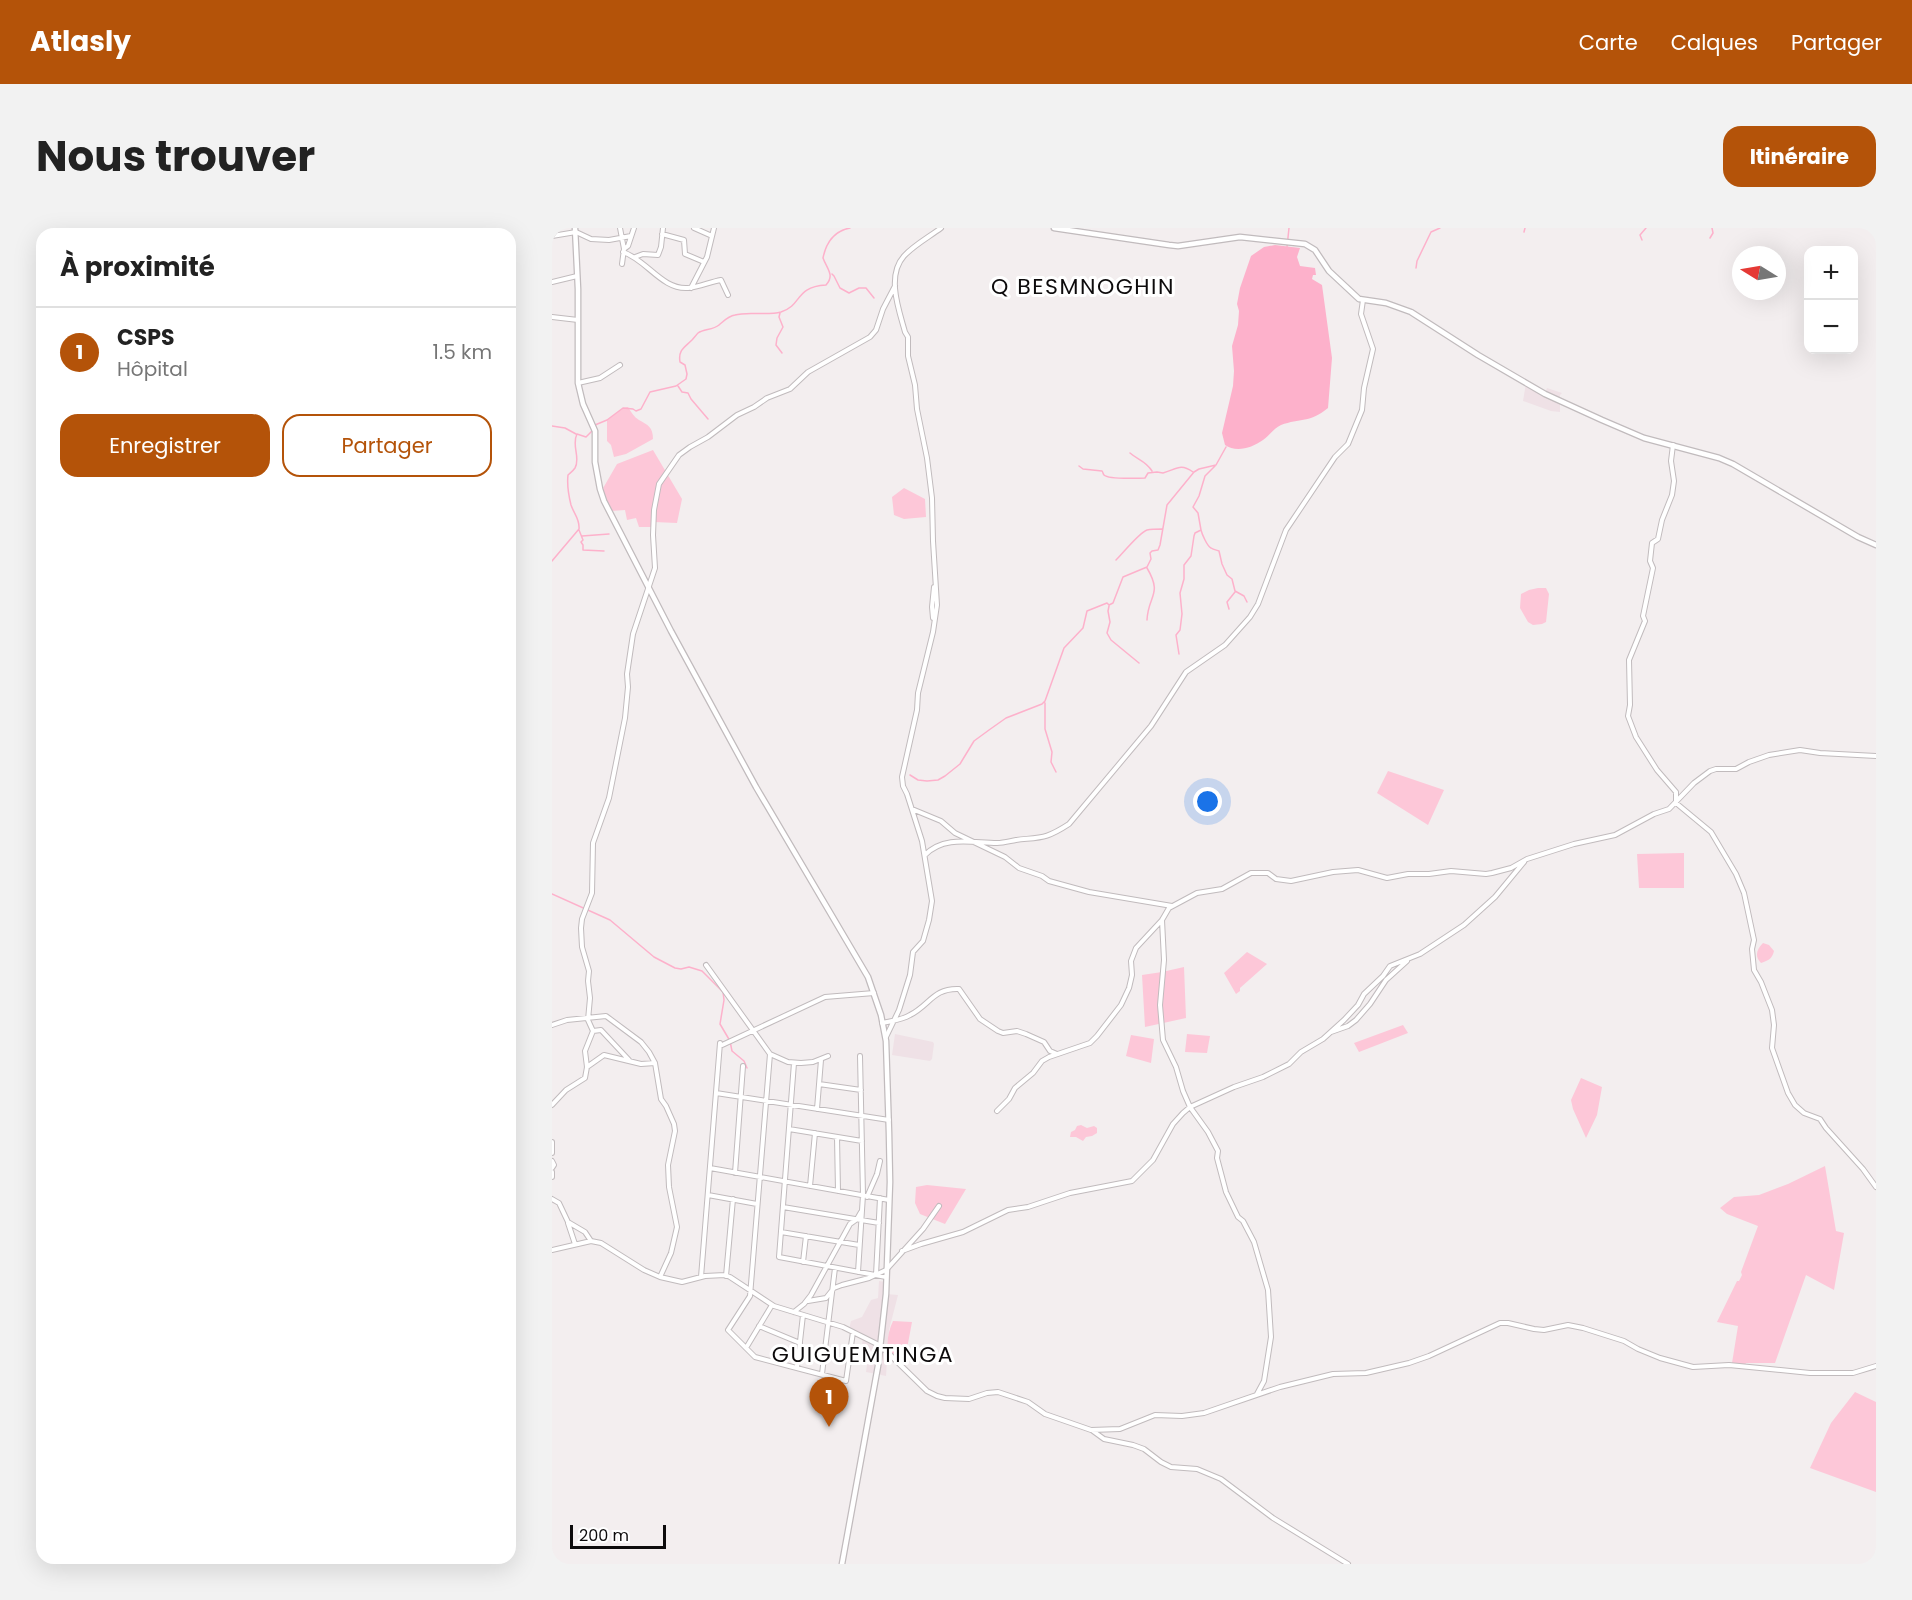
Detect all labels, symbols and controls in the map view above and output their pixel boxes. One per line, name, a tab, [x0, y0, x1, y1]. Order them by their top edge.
text: Atlasly	[30, 22, 131, 61]
text: Carte	[1579, 28, 1638, 57]
text: Calques	[1671, 28, 1758, 57]
text: Partager	[1791, 28, 1882, 57]
button: Itinéraire	[1723, 126, 1876, 187]
text: Nous trouver	[36, 127, 315, 186]
north arrow	[1732, 246, 1786, 300]
map controls	[1804, 246, 1858, 354]
button: +	[1804, 246, 1858, 300]
text: À proximité	[60, 249, 215, 285]
district label: Q BESMNOGHIN	[991, 271, 1175, 302]
button: −	[1804, 300, 1858, 354]
text: CSPS	[117, 322, 175, 353]
text: 1	[76, 338, 83, 366]
text: 1.5 km	[433, 338, 492, 366]
text: Hôpital	[117, 355, 188, 383]
button: Enregistrer	[60, 414, 270, 477]
button: Partager	[282, 414, 492, 477]
your location	[1193, 787, 1222, 816]
district label: GUIGUEMTINGA	[772, 1339, 954, 1370]
pin: 1	[810, 1378, 848, 1427]
scale bar	[570, 1522, 666, 1550]
text: 200 m	[579, 1524, 629, 1547]

